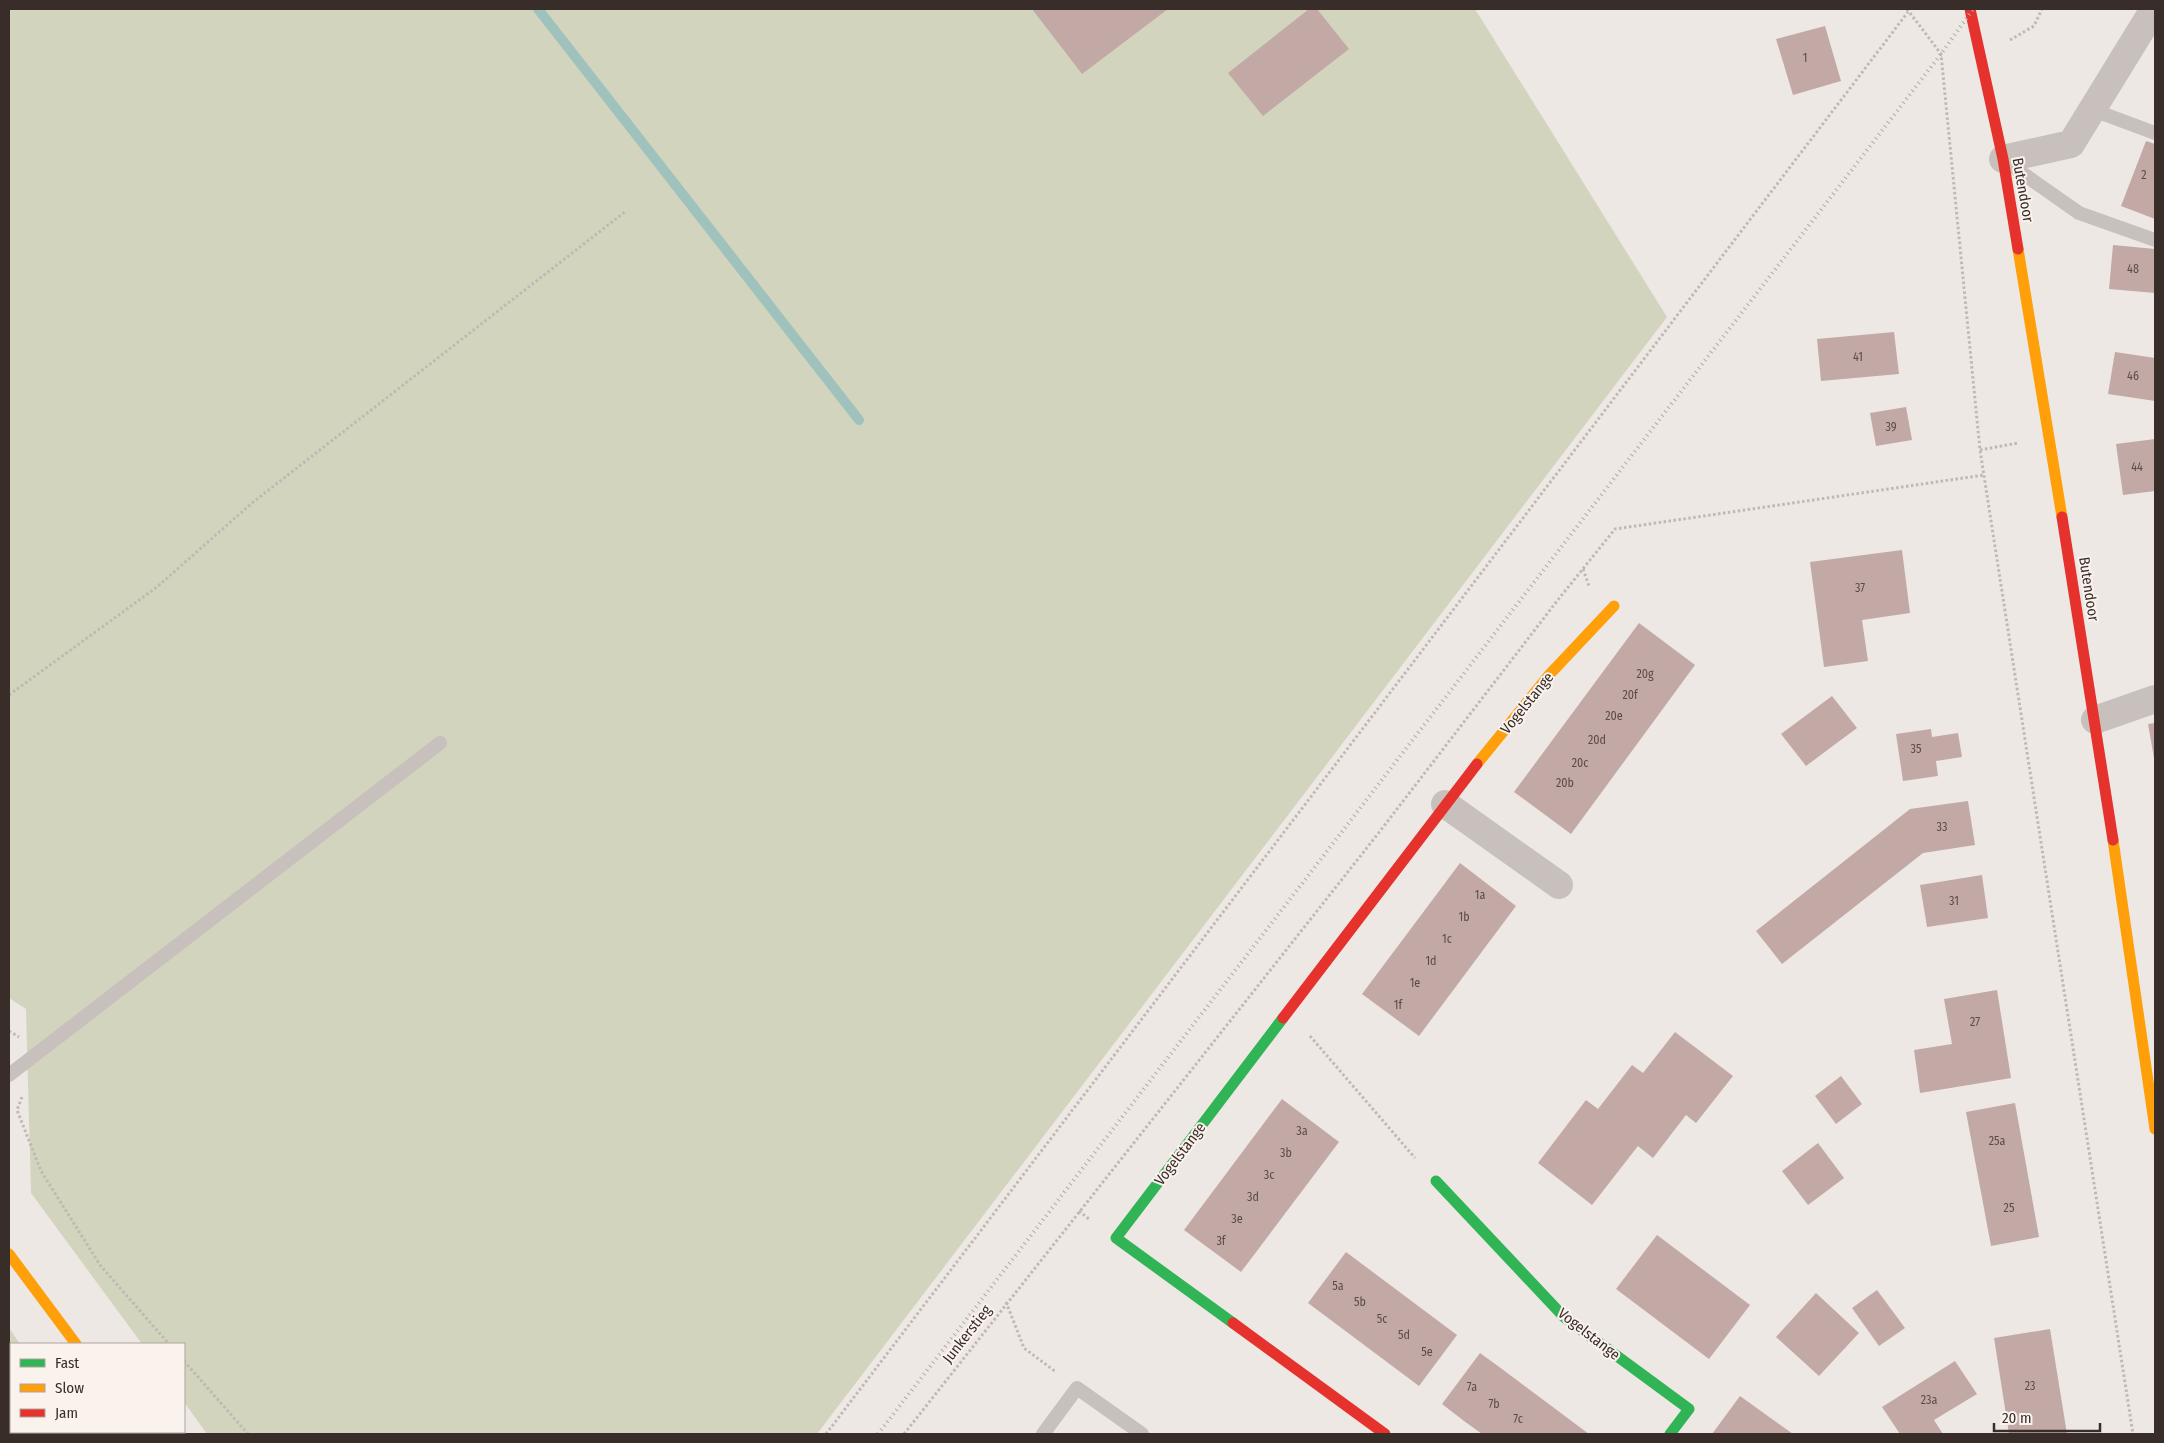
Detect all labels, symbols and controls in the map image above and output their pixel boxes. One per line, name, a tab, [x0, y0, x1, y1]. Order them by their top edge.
house number: 1	[1803, 51, 1807, 65]
street label: Butendoor	[2008, 156, 2038, 224]
house number: 2	[2141, 168, 2147, 182]
house number: 48	[2127, 262, 2139, 276]
house number: 41	[1853, 350, 1863, 364]
house number: 46	[2127, 369, 2139, 383]
house number: 39	[1885, 420, 1897, 434]
house number: 44	[2131, 460, 2143, 474]
street label: Butendoor	[2075, 555, 2103, 623]
house number: 37	[1855, 581, 1865, 595]
house number: 20g	[1636, 667, 1654, 681]
street label: Vogelstange	[1497, 669, 1557, 737]
house number: 20f	[1622, 688, 1639, 702]
house number: 20e	[1605, 709, 1623, 723]
house number: 20d	[1588, 733, 1606, 747]
house number: 35	[1911, 742, 1922, 756]
house number: 20c	[1572, 756, 1588, 770]
house number: 20b	[1556, 776, 1574, 790]
house number: 33	[1937, 820, 1947, 834]
house number: 1a	[1475, 888, 1485, 902]
house number: 31	[1949, 894, 1959, 908]
house number: 1b	[1458, 910, 1470, 924]
house number: 1c	[1442, 932, 1452, 946]
house number: 1d	[1425, 954, 1437, 968]
house number: 1e	[1410, 976, 1420, 990]
house number: 1f	[1394, 998, 1404, 1012]
house number: 27	[1970, 1015, 1980, 1029]
street label: Vogelstange	[1151, 1119, 1209, 1189]
house number: 3a	[1296, 1124, 1308, 1138]
house number: 25a	[1989, 1134, 2005, 1148]
house number: 3b	[1280, 1146, 1292, 1160]
house number: 3c	[1264, 1168, 1274, 1182]
house number: 3d	[1247, 1190, 1259, 1204]
house number: 25	[2004, 1201, 2015, 1215]
house number: 3e	[1231, 1212, 1243, 1226]
house number: 3f	[1216, 1234, 1227, 1248]
house number: 5a	[1332, 1279, 1344, 1293]
house number: 5b	[1354, 1295, 1366, 1309]
street label: Junkerstieg	[939, 1301, 995, 1367]
street label: Vogelstange	[1554, 1304, 1624, 1364]
house number: 5c	[1377, 1312, 1387, 1326]
house number: 5d	[1398, 1328, 1410, 1342]
legend	[10, 1343, 185, 1433]
house number: 5e	[1421, 1345, 1433, 1359]
text: Fast	[55, 1354, 79, 1372]
text: Slow	[55, 1379, 84, 1397]
house number: 23	[2025, 1379, 2035, 1393]
house number: 7a	[1467, 1380, 1477, 1394]
house number: 23a	[1921, 1393, 1937, 1407]
house number: 7b	[1488, 1397, 1500, 1411]
scale bar	[1994, 1400, 2100, 1432]
text: Jam	[55, 1404, 78, 1422]
text: 20 m	[2002, 1409, 2032, 1427]
house number: 7c	[1513, 1412, 1523, 1426]

